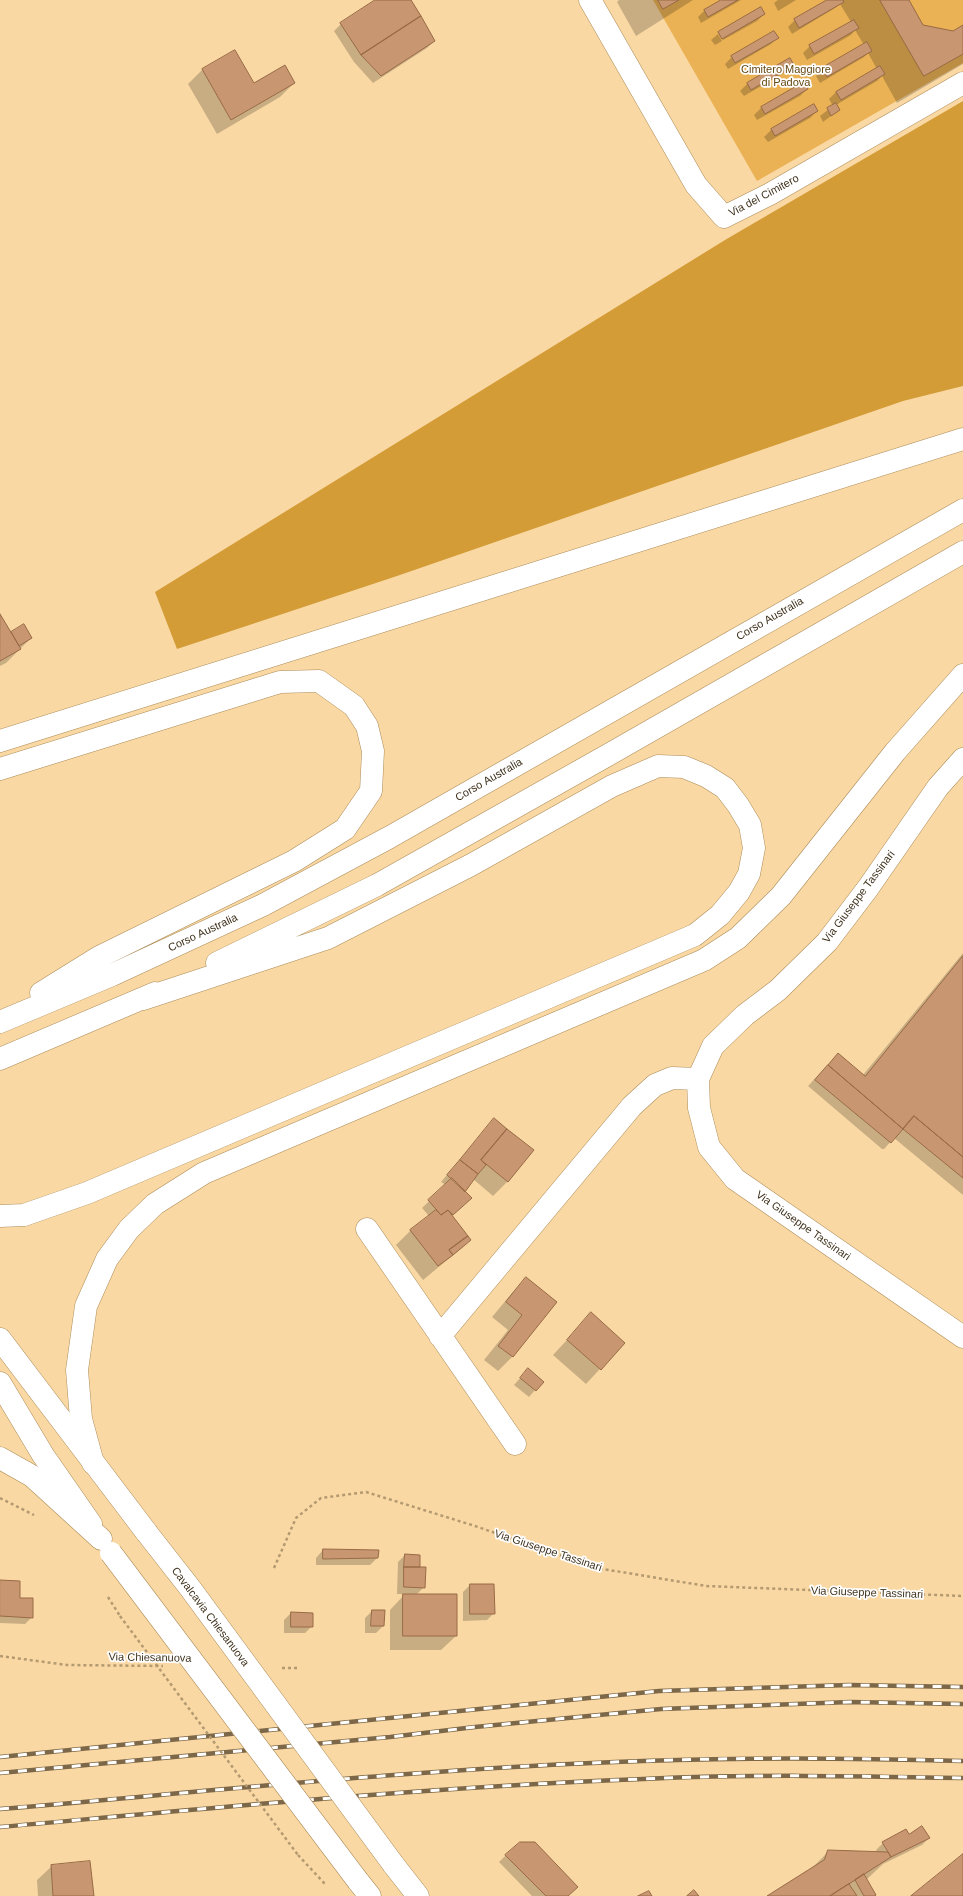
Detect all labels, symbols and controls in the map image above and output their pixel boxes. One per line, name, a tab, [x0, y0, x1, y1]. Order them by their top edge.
park label: Cimitero Maggiore di Padova	[741, 63, 831, 89]
street label: Via del Cimitero	[727, 172, 801, 220]
street label: Corso Australia	[734, 594, 806, 644]
street label: Corso Australia	[453, 755, 525, 805]
street label: Via Giuseppe Tassinari	[820, 848, 898, 946]
street label: Corso Australia	[166, 911, 240, 955]
street label: Via Giuseppe Tassinari	[753, 1188, 853, 1264]
street label: Via Giuseppe Tassinari	[493, 1527, 603, 1575]
street label: Cavalcavia Chiesanuova	[168, 1565, 252, 1669]
street label: Via Giuseppe Tassinari	[811, 1584, 923, 1602]
street label: Via Chiesanuova	[108, 1651, 192, 1665]

